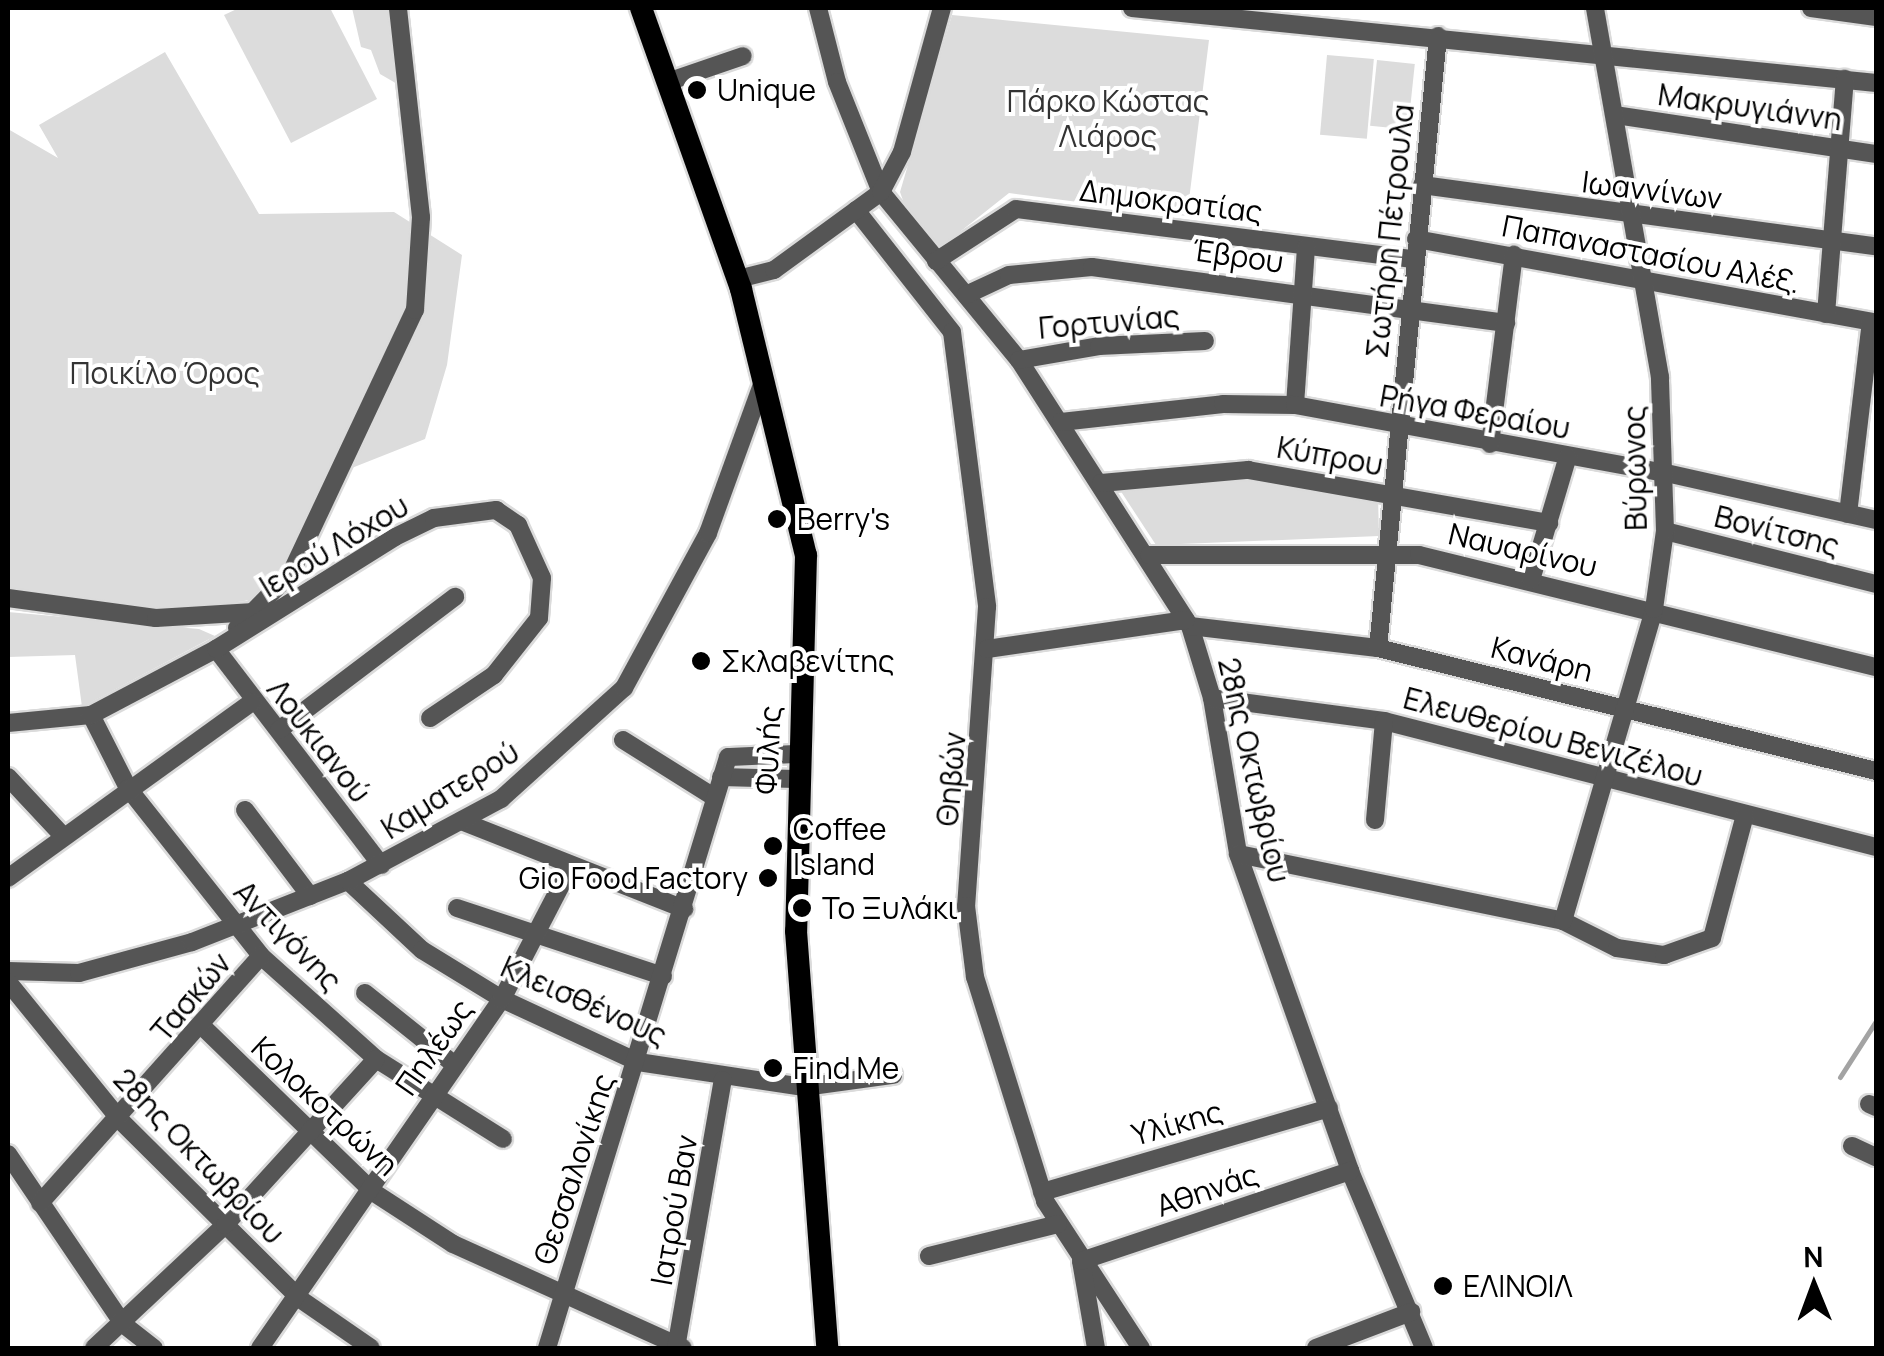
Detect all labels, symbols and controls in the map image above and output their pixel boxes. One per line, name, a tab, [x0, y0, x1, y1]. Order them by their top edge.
place label: Unique	[717, 72, 816, 108]
street label: Μακρυγιάννη	[1656, 76, 1844, 138]
marker: Unique	[686, 79, 708, 101]
park label: Πάρκο Κώστας Λιάρος	[1007, 83, 1209, 154]
street label: Σωτήρη Πέτρουλα	[1359, 102, 1421, 360]
street label: Ιωαννίνων	[1580, 164, 1724, 216]
street label: Δημοκρατίας	[1078, 172, 1264, 230]
street label: Παπαναστασίου Αλέξ.	[1499, 207, 1803, 301]
street label: Έβρου	[1190, 232, 1286, 280]
street label: Γορτυνίας	[1037, 298, 1181, 346]
park label: Ποικίλο Όρος	[70, 355, 260, 391]
street label: Ρήγα Φεραίου	[1377, 378, 1573, 446]
street label: Βύρωνος	[1616, 405, 1654, 531]
street label: Κύπρου	[1274, 429, 1386, 483]
street label: Ιερού Λόχου	[253, 487, 415, 605]
street label: Βονίτσης	[1711, 498, 1843, 564]
place label: Berry's	[797, 501, 890, 537]
marker: Berry's	[766, 508, 788, 530]
street label: Ναυαρίνου	[1445, 515, 1601, 585]
street label: Κανάρη	[1487, 629, 1597, 689]
place label: Σκλαβενίτης	[721, 643, 895, 679]
marker: Σκλαβενίτης	[690, 650, 712, 672]
street label: 28ης Οκτωβρίου	[1211, 654, 1297, 886]
street label: Λουκιανού	[260, 672, 378, 810]
street label: Ελευθερίου Βενιζέλου	[1400, 680, 1706, 794]
street label: Φυλής	[748, 705, 788, 795]
street label: Θηβών	[929, 730, 973, 828]
street label: Καματερού	[375, 734, 525, 846]
place label: Coffee Island	[793, 811, 887, 882]
marker: Coffee Island	[762, 835, 784, 857]
place label: Gio Food Factory	[519, 860, 748, 896]
marker: Gio Food Factory	[757, 867, 779, 889]
street label: Αντιγόνης	[227, 873, 349, 999]
place label: Το Ξυλάκι	[822, 890, 958, 926]
marker: Το Ξυλάκι	[791, 897, 813, 919]
street label: Τασκών	[144, 945, 238, 1049]
street label: Κλεισθένους	[496, 948, 672, 1054]
street label: Πηλέως	[388, 992, 480, 1102]
street label: Κολοκοτρώνη	[244, 1029, 406, 1183]
place label: Find Me	[793, 1050, 899, 1086]
marker: Find Me	[762, 1057, 784, 1079]
street label: 28ης Οκτωβρίου	[106, 1061, 292, 1251]
street label: Θεσσαλονίκης	[526, 1069, 622, 1269]
street label: Υλίκης	[1128, 1093, 1226, 1153]
street label: Ιατρού Βαν	[643, 1132, 705, 1288]
street label: Αθηνάς	[1151, 1156, 1263, 1224]
north arrow	[1764, 1236, 1864, 1336]
text: N	[1803, 1237, 1824, 1275]
place label: ΕΛΙΝΟΙΛ	[1463, 1268, 1573, 1304]
marker: ΕΛΙΝΟΙΛ	[1432, 1275, 1454, 1297]

